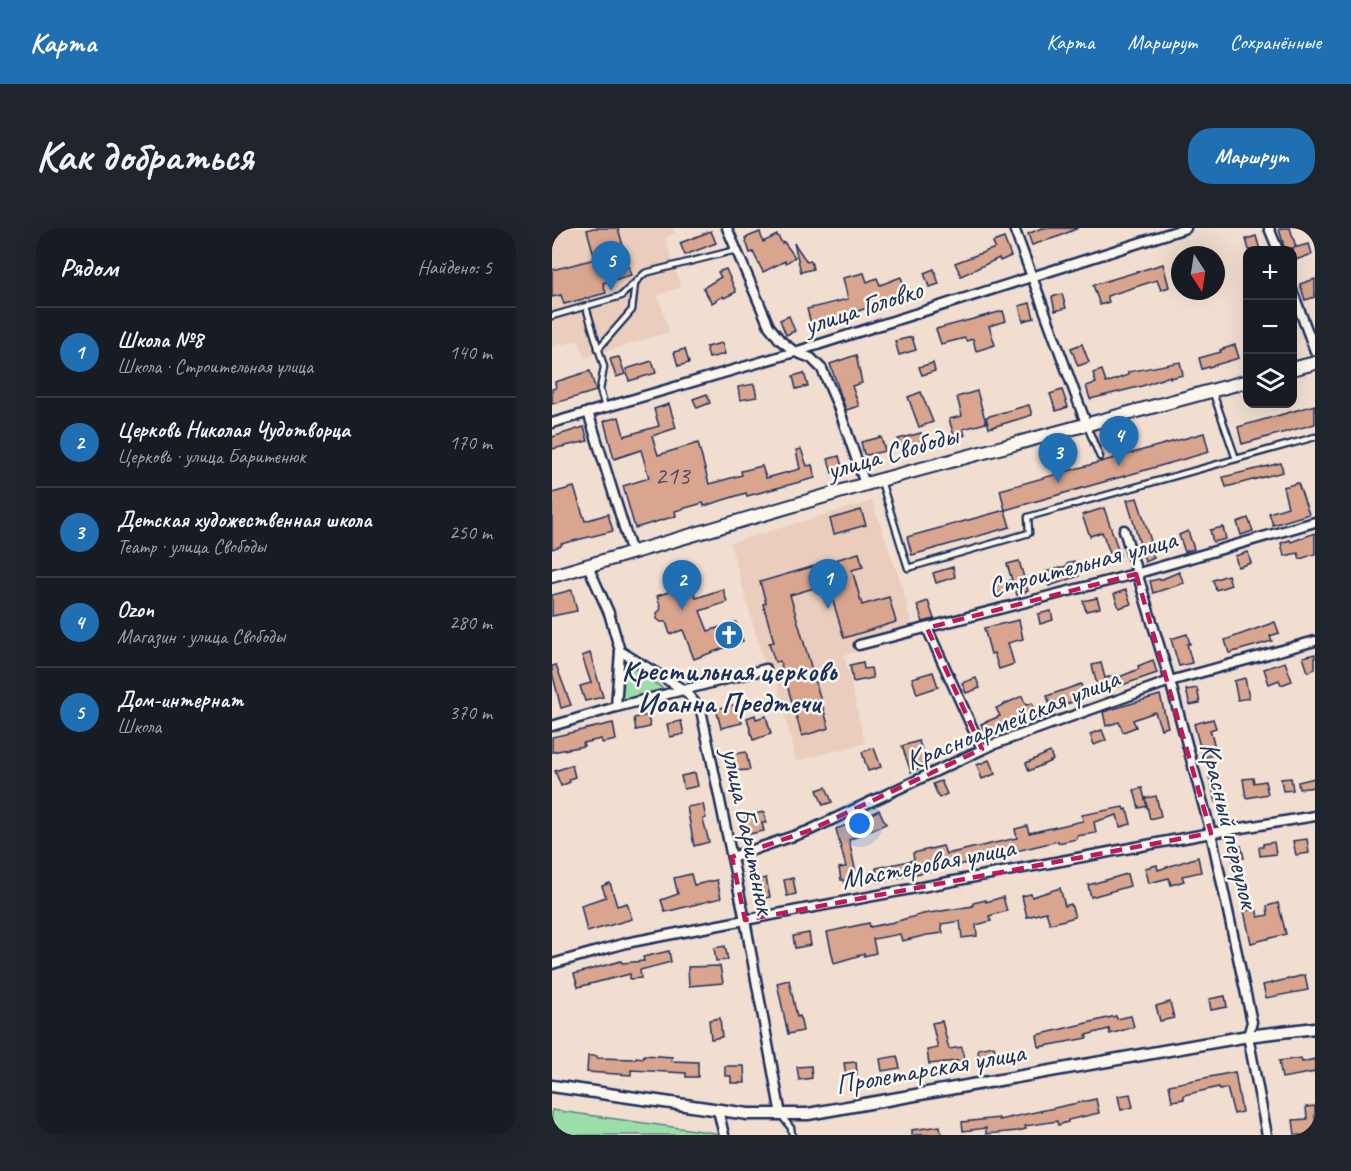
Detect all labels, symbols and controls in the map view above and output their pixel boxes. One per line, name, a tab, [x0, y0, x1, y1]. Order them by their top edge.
text: Карта	[30, 25, 97, 60]
text: Карта	[1046, 29, 1095, 55]
text: Маршрут	[1128, 29, 1197, 55]
text: Сохранённые	[1230, 29, 1321, 55]
button: Маршрут	[1188, 128, 1315, 184]
text: Как добраться	[36, 130, 253, 183]
pin: 5	[592, 242, 630, 291]
north arrow	[1171, 246, 1225, 300]
map controls	[1243, 246, 1297, 408]
button: +	[1243, 246, 1297, 300]
text: Рядом	[60, 251, 118, 284]
text: Найдено: 5	[417, 255, 492, 280]
street label: улица Головко	[797, 271, 929, 343]
button: −	[1243, 300, 1297, 354]
text: Школа №8	[117, 326, 203, 354]
text: 1	[75, 340, 84, 365]
text: 140 m	[449, 340, 492, 365]
text: Школа · Строительная улица	[117, 354, 313, 379]
button: layers	[1243, 354, 1297, 408]
text: Церковь Николая Чудотворца	[117, 416, 350, 444]
street label: улица Свободы	[821, 416, 964, 488]
pin: 4	[1100, 416, 1138, 466]
text: 2	[75, 430, 84, 455]
text: 170 m	[449, 430, 492, 455]
pin: 3	[1038, 434, 1078, 483]
text: Церковь · улица Баритенюк	[117, 444, 306, 469]
house number: 213	[654, 459, 692, 492]
text: Детская художественная школа	[117, 506, 372, 534]
text: 3	[75, 520, 84, 545]
text: 250 m	[449, 520, 492, 545]
street label: Строительная улица	[984, 521, 1182, 605]
text: Театр · улица Свободы	[117, 534, 266, 559]
pin: 2	[662, 560, 702, 610]
pin: 1	[808, 560, 848, 609]
text: Ozon	[117, 596, 154, 624]
text: 4	[75, 610, 84, 635]
text: 280 m	[449, 610, 492, 635]
church icon: Крестильная церковь Иоанна Предтечи	[713, 619, 745, 651]
text: Магазин · улица Свободы	[117, 624, 285, 649]
place label: Крестильная церковь Иоанна Предтечи	[622, 653, 838, 720]
street label: Красноармейская улица	[900, 660, 1125, 778]
text: Дом-интернат	[117, 686, 243, 714]
text: 5	[75, 700, 84, 725]
text: 370 m	[449, 700, 492, 725]
text: Школа	[117, 714, 161, 739]
street label: Красный переулок	[1193, 739, 1268, 914]
street label: улица Баритенюк	[714, 742, 784, 919]
your location	[845, 809, 874, 838]
street label: Мастеровая улица	[838, 829, 1019, 897]
street label: Пролетарская улица	[833, 1034, 1029, 1102]

